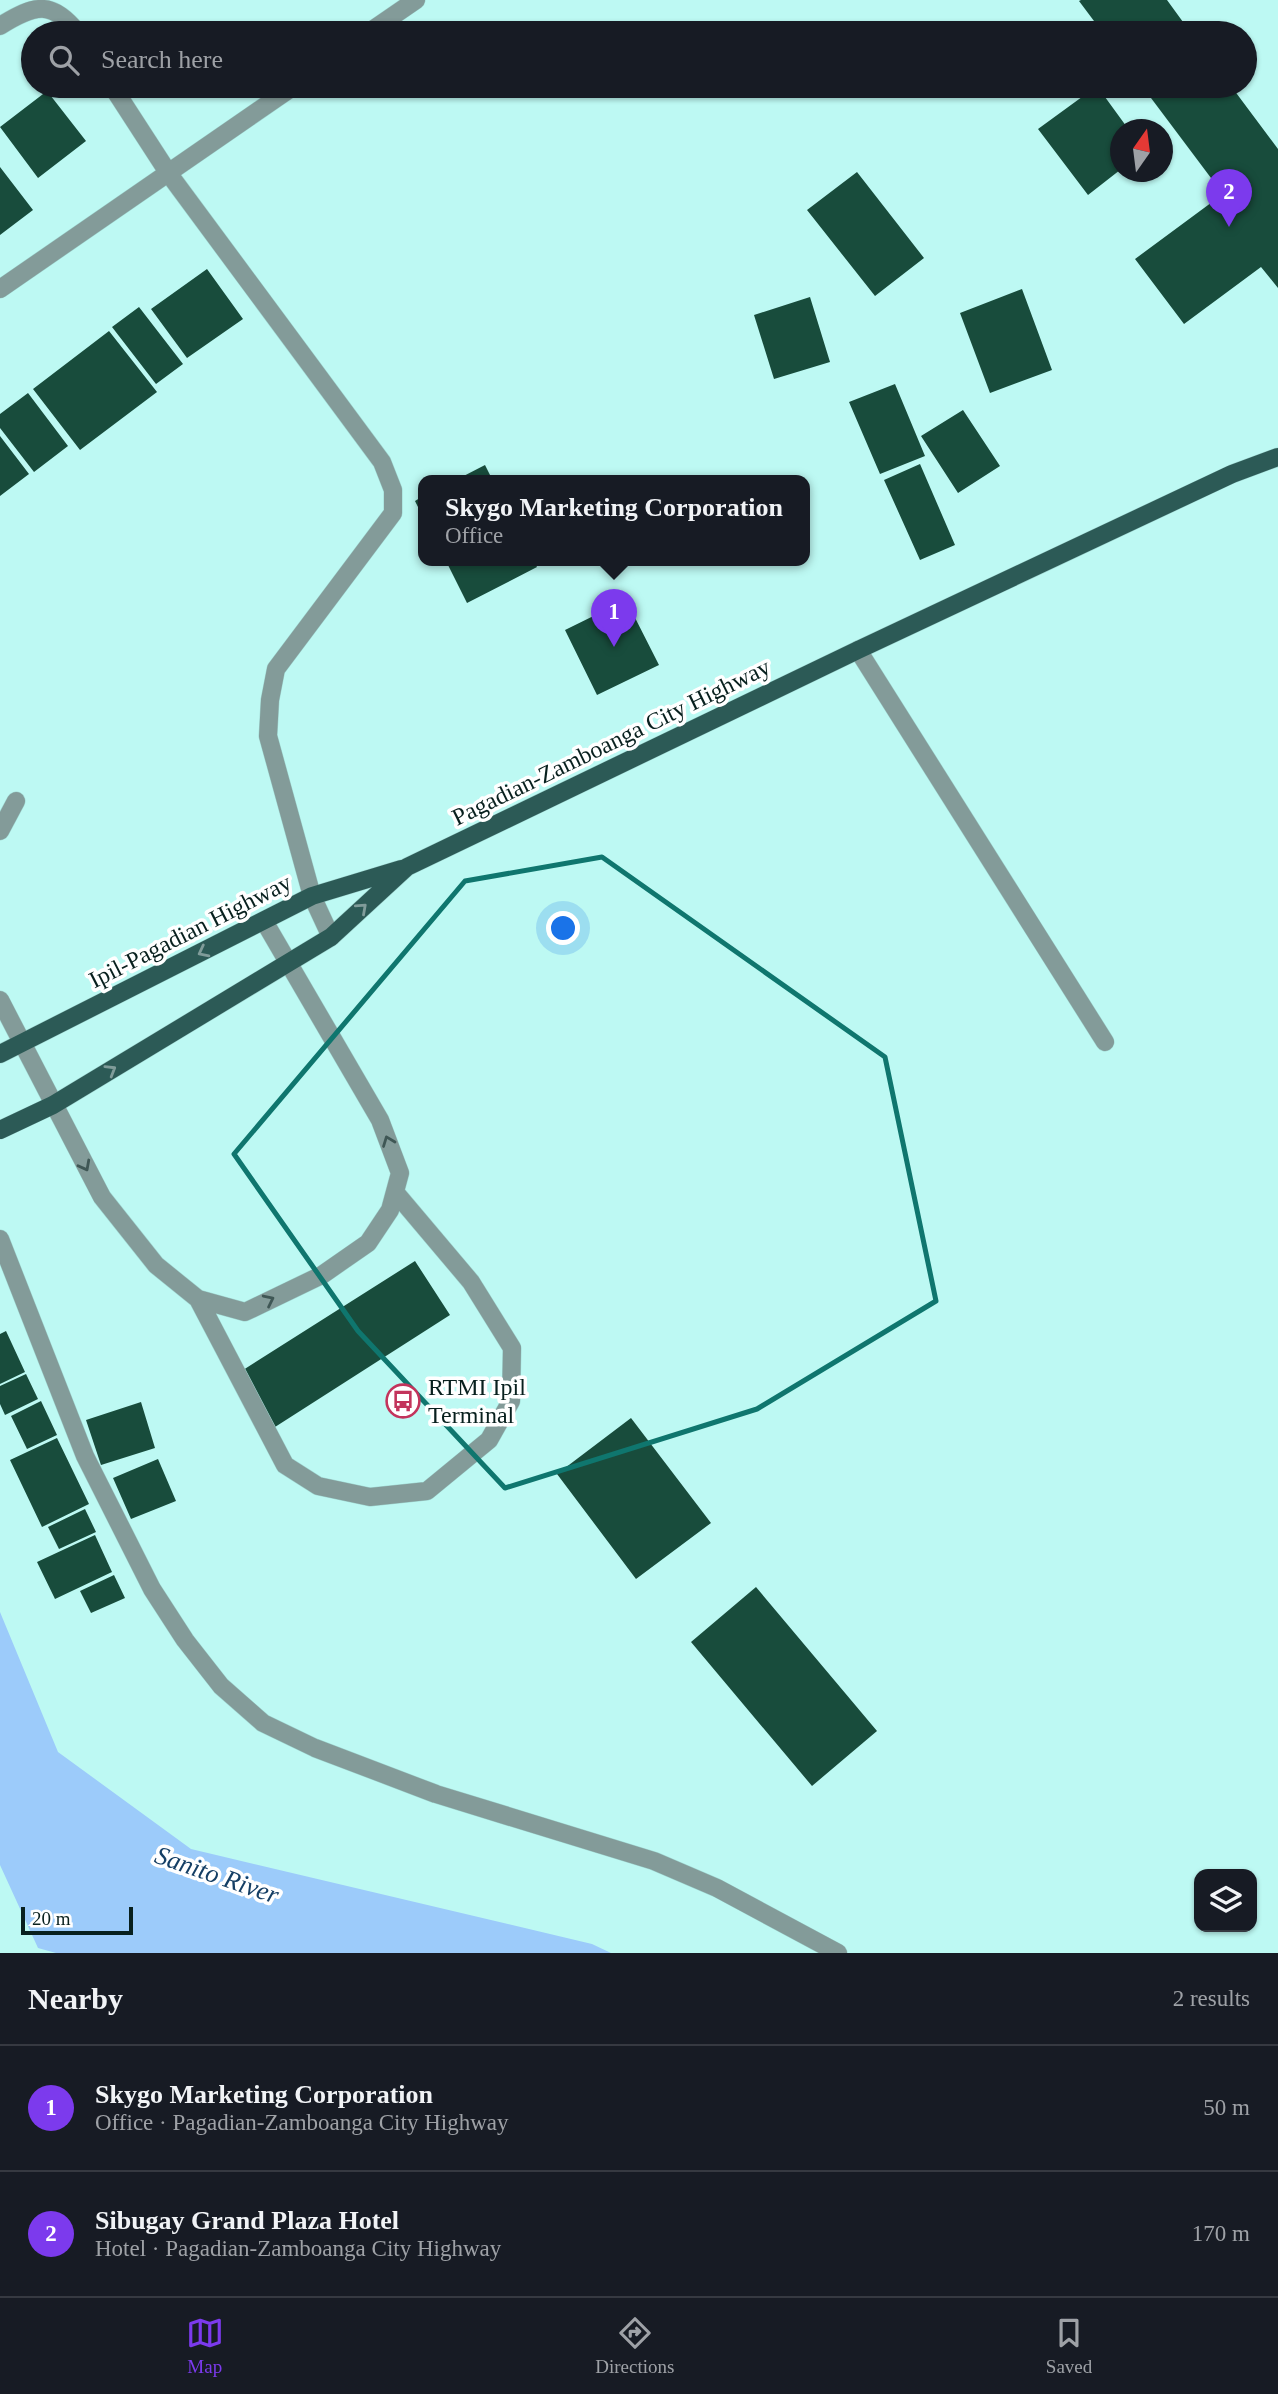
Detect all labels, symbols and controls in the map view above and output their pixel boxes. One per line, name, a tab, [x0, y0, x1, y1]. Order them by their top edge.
search box	[21, 21, 1257, 98]
icon: search	[45, 41, 83, 79]
text: Search here	[101, 45, 223, 74]
north arrow	[1110, 119, 1173, 182]
pin: 2	[1206, 169, 1252, 227]
popup	[418, 475, 810, 566]
text: Skygo Marketing Corporation	[445, 493, 783, 522]
text: Office	[445, 523, 503, 548]
pin: 1	[591, 589, 637, 647]
street label: Pagadian-Zamboanga City Highway	[448, 653, 774, 831]
street label: Ipil-Pagadian Highway	[85, 869, 295, 993]
one-way arrow	[354, 904, 367, 916]
your location	[546, 911, 580, 945]
one-way arrow	[198, 943, 210, 957]
one-way arrow	[104, 1065, 117, 1078]
one-way arrow	[382, 1135, 396, 1147]
one-way arrow	[77, 1158, 90, 1171]
one-way arrow	[262, 1295, 274, 1309]
place label: RTMI Ipil Terminal	[428, 1374, 526, 1428]
bus stop icon: RTMI Ipil Terminal	[384, 1382, 422, 1420]
water label: Sanito River	[151, 1840, 284, 1910]
map controls	[1194, 1869, 1257, 1932]
button: layers	[1194, 1869, 1257, 1932]
scale bar	[21, 1904, 133, 1936]
text: 20 m	[32, 1908, 71, 1929]
text: Nearby	[28, 1982, 123, 2015]
text: 2 results	[1173, 1986, 1250, 2011]
text: Skygo Marketing Corporation	[95, 2080, 433, 2109]
text: 1	[45, 2095, 57, 2120]
text: 50 m	[1203, 2095, 1250, 2120]
text: Office · Pagadian-Zamboanga City Highway	[95, 2110, 508, 2135]
text: Sibugay Grand Plaza Hotel	[95, 2206, 399, 2235]
text: 2	[45, 2221, 57, 2246]
text: 170 m	[1192, 2221, 1250, 2246]
text: Hotel · Pagadian-Zamboanga City Highway	[95, 2236, 501, 2261]
tab: Map	[186, 2314, 224, 2378]
tab: Directions	[595, 2314, 674, 2378]
tab: Saved	[1046, 2314, 1092, 2378]

